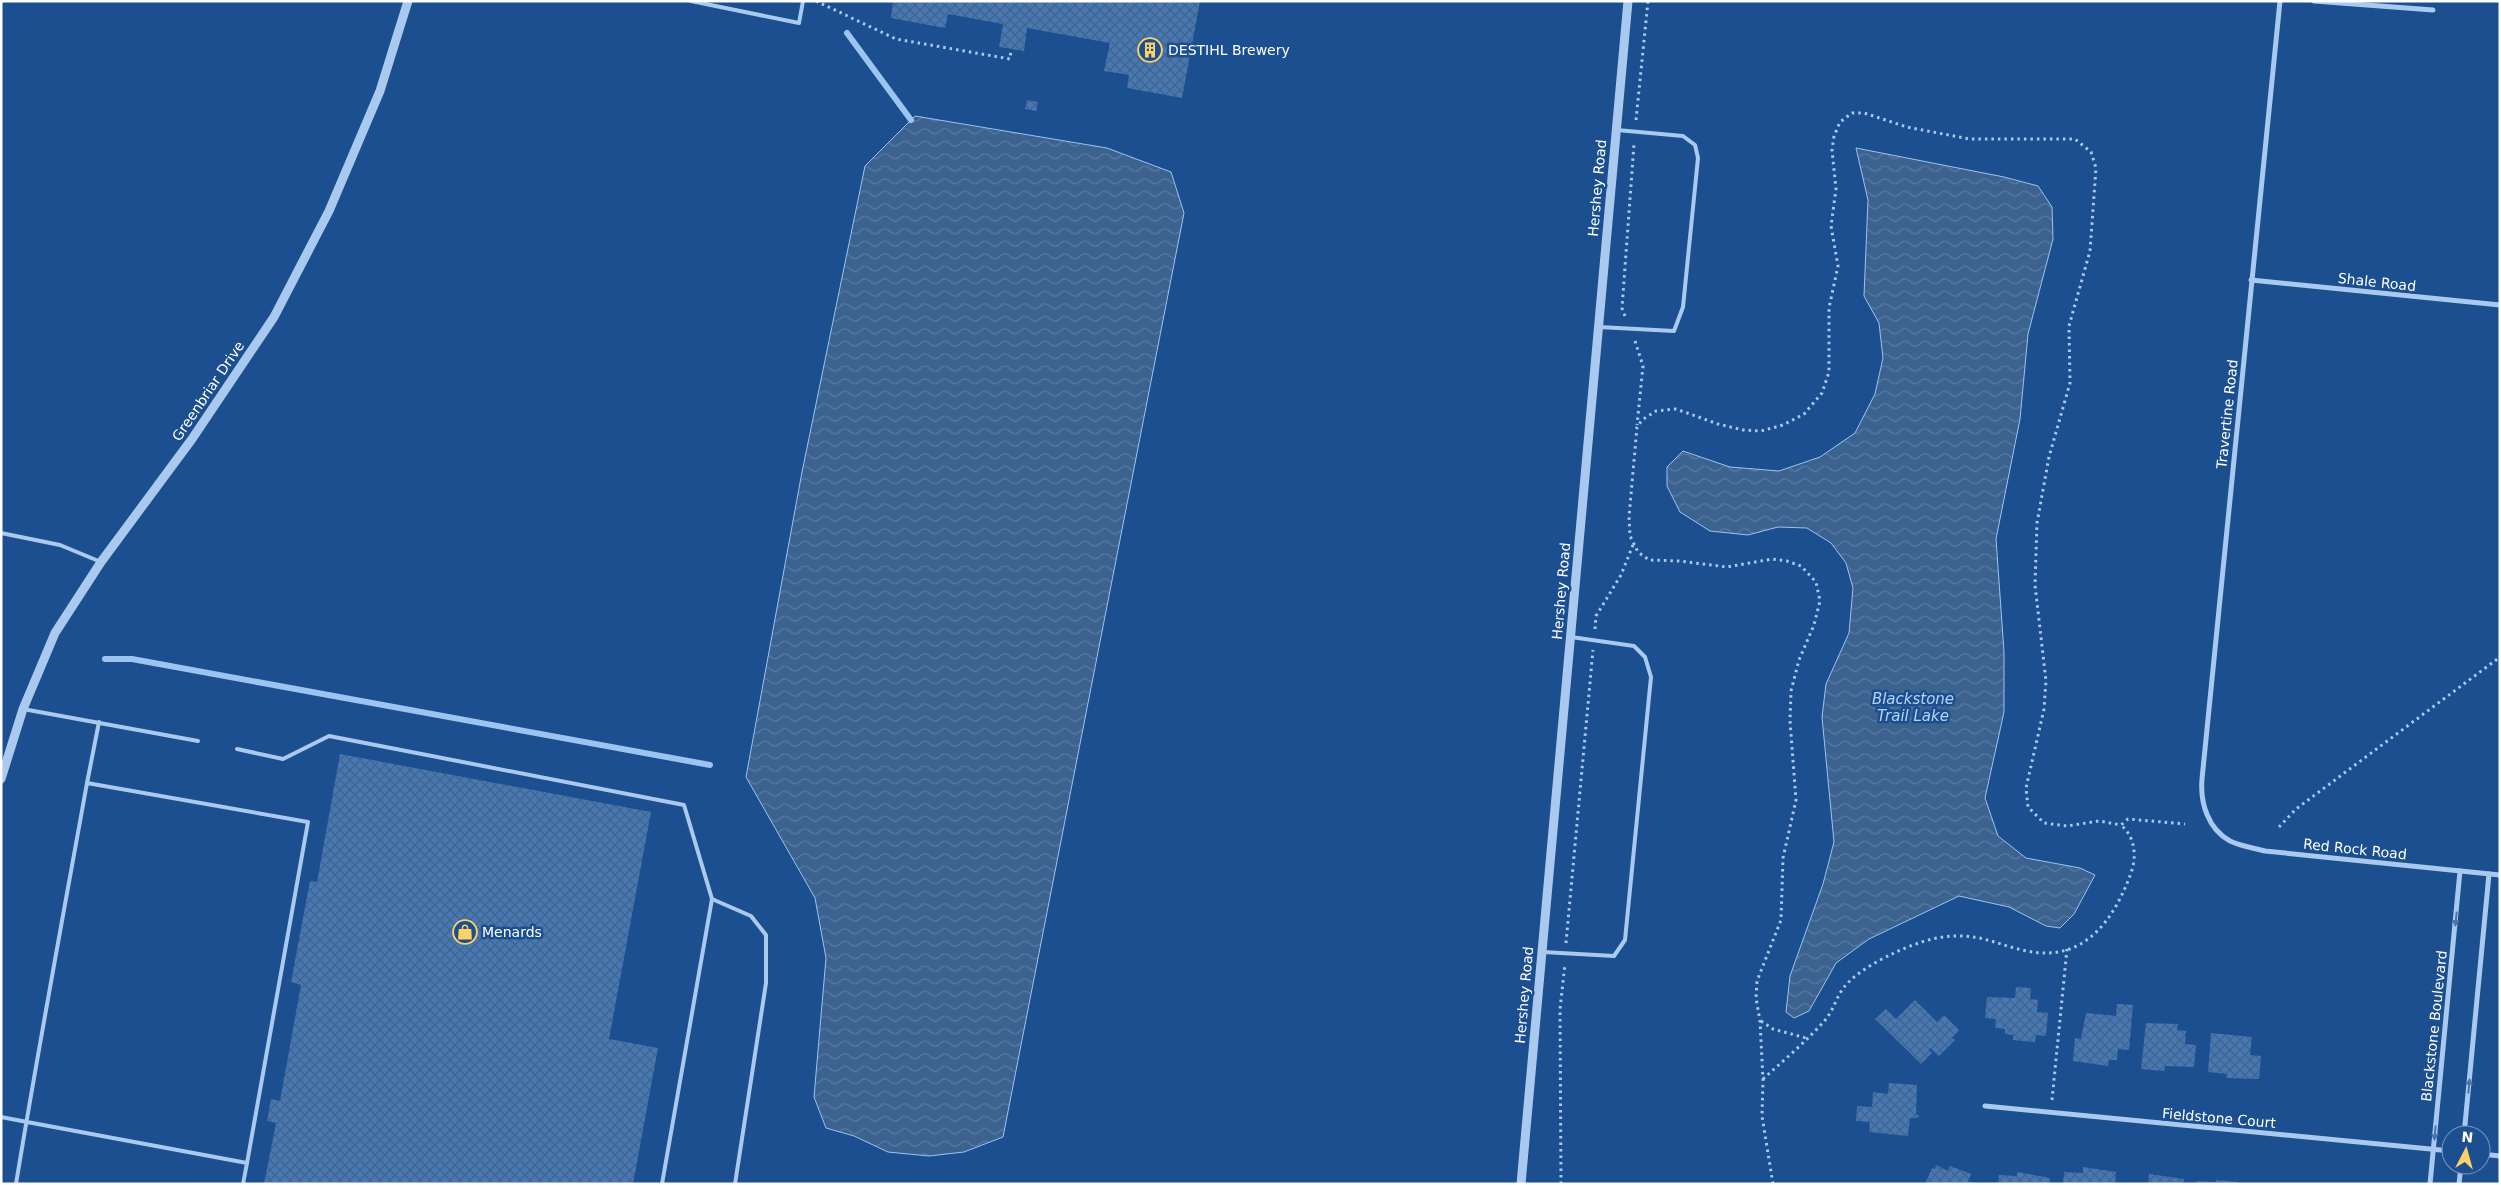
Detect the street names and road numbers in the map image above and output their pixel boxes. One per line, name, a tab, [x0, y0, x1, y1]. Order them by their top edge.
street label: Hershey Road	[1585, 139, 1609, 237]
street label: Shale Road	[2337, 270, 2417, 294]
street label: Greenbriar Drive	[169, 338, 247, 444]
street label: Travertine Road	[2213, 358, 2241, 470]
street label: Hershey Road	[1549, 542, 1573, 640]
street label: Red Rock Road	[2302, 836, 2408, 862]
street label: Hershey Road	[1512, 946, 1536, 1044]
street label: Blackstone Boulevard	[2418, 950, 2450, 1102]
street label: Fieldstone Court	[2161, 1105, 2277, 1131]

